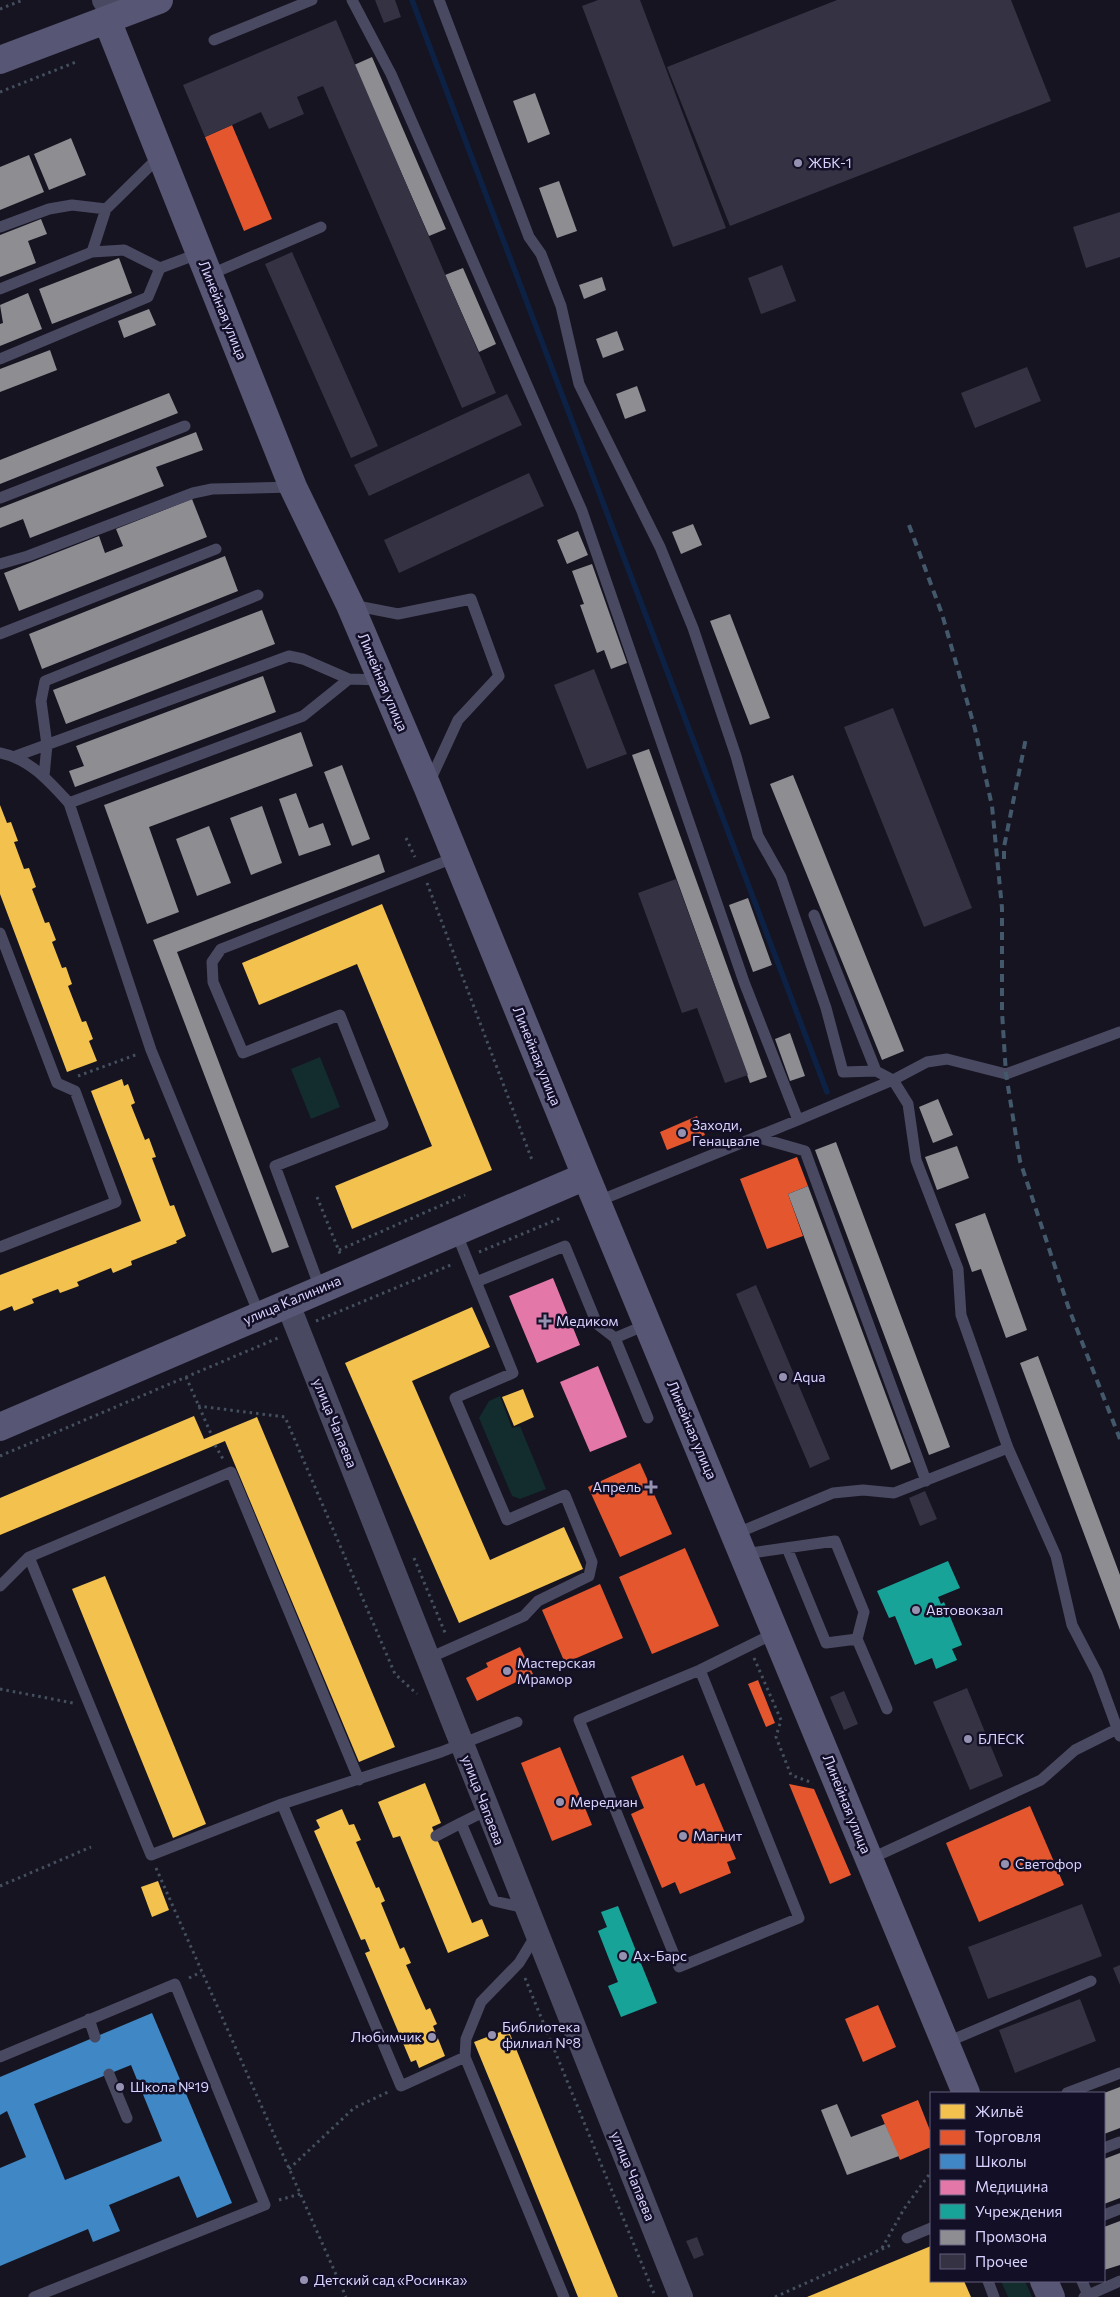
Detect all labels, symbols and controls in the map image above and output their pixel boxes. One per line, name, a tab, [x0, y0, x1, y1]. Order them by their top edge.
place label: ЖБК-1	[808, 154, 852, 171]
marker: ЖБК-1	[792, 157, 804, 169]
street label: Линейная улица	[196, 258, 251, 362]
street label: Линейная улица	[355, 630, 412, 734]
street label: Линейная улица	[510, 1004, 565, 1108]
place label: Заходи, Генацвале	[692, 1116, 760, 1149]
marker: Заходи, Генацвале	[676, 1127, 688, 1139]
street label: улица Калинина	[240, 1271, 343, 1328]
place label: Медиком	[556, 1312, 618, 1329]
marker: Медиком	[538, 1314, 552, 1328]
place label: Aqua	[793, 1368, 826, 1385]
marker: Aqua	[777, 1371, 789, 1383]
street label: улица Чапаева	[310, 1376, 361, 1470]
street label: Линейная улица	[664, 1378, 721, 1482]
place label: Апрель	[593, 1478, 641, 1495]
marker: Апрель	[645, 1481, 657, 1493]
place label: Автовокзал	[926, 1601, 1003, 1618]
marker: Автовокзал	[910, 1604, 922, 1616]
place label: Мастерская Мрамор	[517, 1654, 596, 1687]
marker: Мастерская Мрамор	[501, 1665, 513, 1677]
place label: БЛЕСК	[978, 1730, 1025, 1747]
marker: БЛЕСК	[962, 1733, 974, 1745]
street label: улица Чапаева	[459, 1752, 508, 1847]
street label: Линейная улица	[820, 1752, 875, 1856]
place label: Мередиан	[570, 1793, 638, 1810]
marker: Мередиан	[554, 1796, 566, 1808]
place label: Магнит	[693, 1827, 743, 1844]
marker: Магнит	[677, 1830, 689, 1842]
place label: Светофор	[1015, 1855, 1082, 1872]
marker: Светофор	[999, 1858, 1011, 1870]
place label: Ах-Барс	[633, 1947, 687, 1964]
marker: Ах-Барс	[617, 1950, 629, 1962]
place label: Библиотека филиал N°8	[502, 2018, 581, 2051]
place label: Любимчик	[351, 2028, 423, 2045]
marker: Библиотека филиал N°8	[486, 2029, 498, 2041]
marker: Любимчик	[426, 2031, 438, 2043]
place label: Школа №19	[130, 2078, 209, 2095]
marker: Школа №19	[114, 2081, 126, 2093]
legend	[930, 2092, 1105, 2282]
text: Жильё	[975, 2102, 1023, 2120]
text: Торговля	[975, 2127, 1041, 2145]
street label: улица Чапаева	[608, 2129, 659, 2223]
text: Школы	[975, 2152, 1027, 2170]
text: Медицина	[975, 2177, 1048, 2195]
text: Учреждения	[975, 2202, 1062, 2220]
text: Промзона	[975, 2227, 1047, 2245]
text: Прочее	[975, 2252, 1028, 2270]
place label: Детский сад «Росинка»	[314, 2271, 468, 2288]
marker: Детский сад «Росинка»	[298, 2274, 310, 2286]

